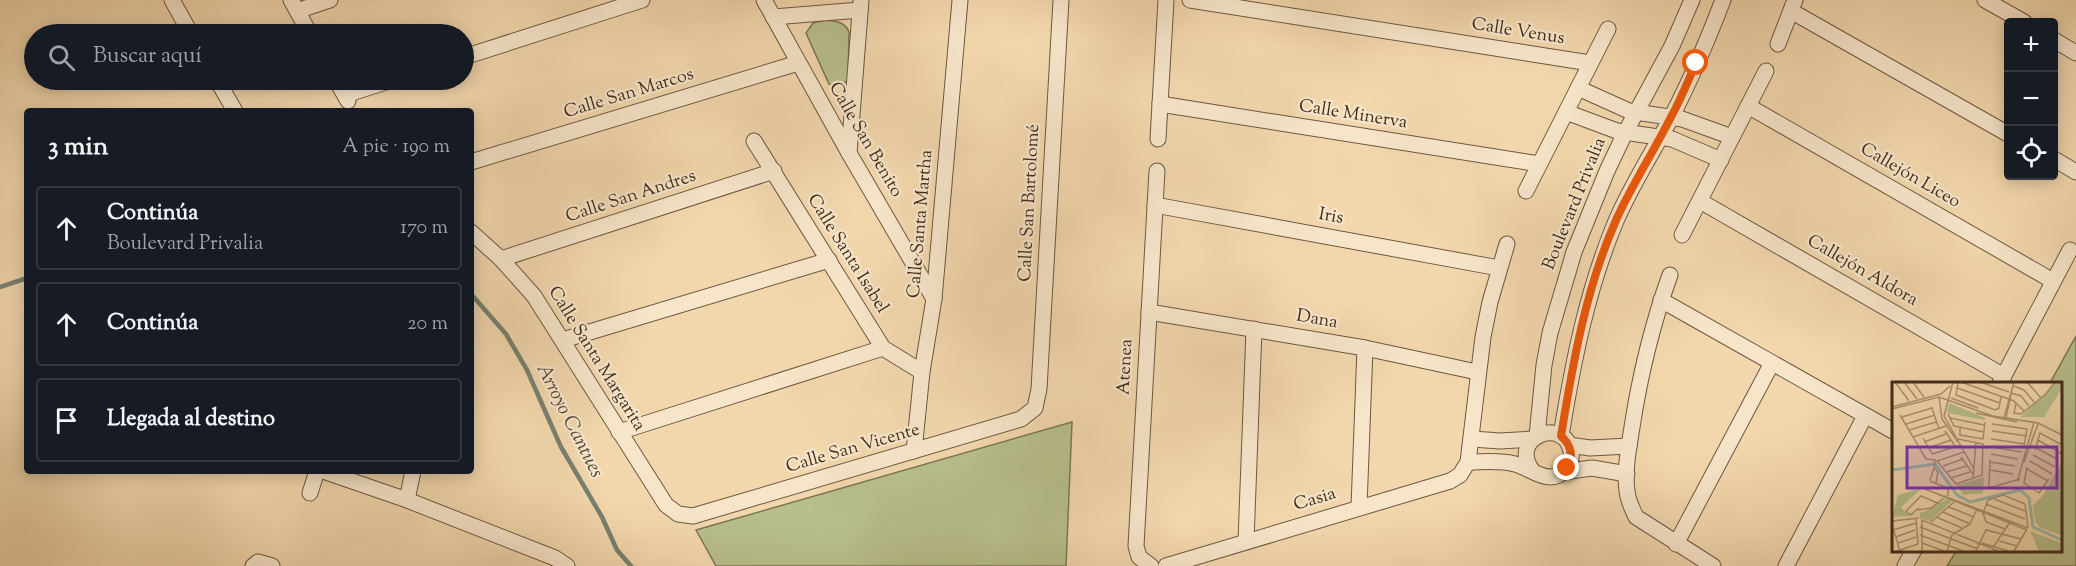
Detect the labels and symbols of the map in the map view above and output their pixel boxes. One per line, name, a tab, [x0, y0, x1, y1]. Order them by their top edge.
street label: Calle Venus	[1470, 12, 1566, 52]
route start	[1682, 49, 1708, 75]
street label: Calle San Marcos	[561, 62, 697, 126]
street label: Calle San Benito	[821, 77, 909, 203]
street label: Calle Minerva	[1297, 94, 1409, 136]
street label: Calle San Bartolomé	[1013, 123, 1047, 283]
street label: Boulevard Privalia	[1537, 134, 1613, 274]
street label: Callejón Liceo	[1855, 137, 1965, 215]
street label: Calle Santa Martha	[902, 149, 940, 299]
street label: Calle San Andres	[563, 164, 699, 230]
street label: Calle Santa Isabel	[800, 189, 894, 319]
street label: Iris	[1317, 202, 1345, 232]
street label: Callejón Aldora	[1802, 229, 1922, 313]
street label: Calle Santa Margarita	[541, 281, 651, 437]
street label: Dana	[1294, 304, 1340, 336]
street label: Atenea	[1112, 338, 1140, 396]
water label: Arroyo Cantues	[528, 359, 610, 483]
inset map	[1892, 382, 2061, 551]
street label: Calle San Vicente	[783, 417, 923, 481]
route end	[1553, 454, 1579, 480]
street label: Casia	[1291, 481, 1339, 519]

